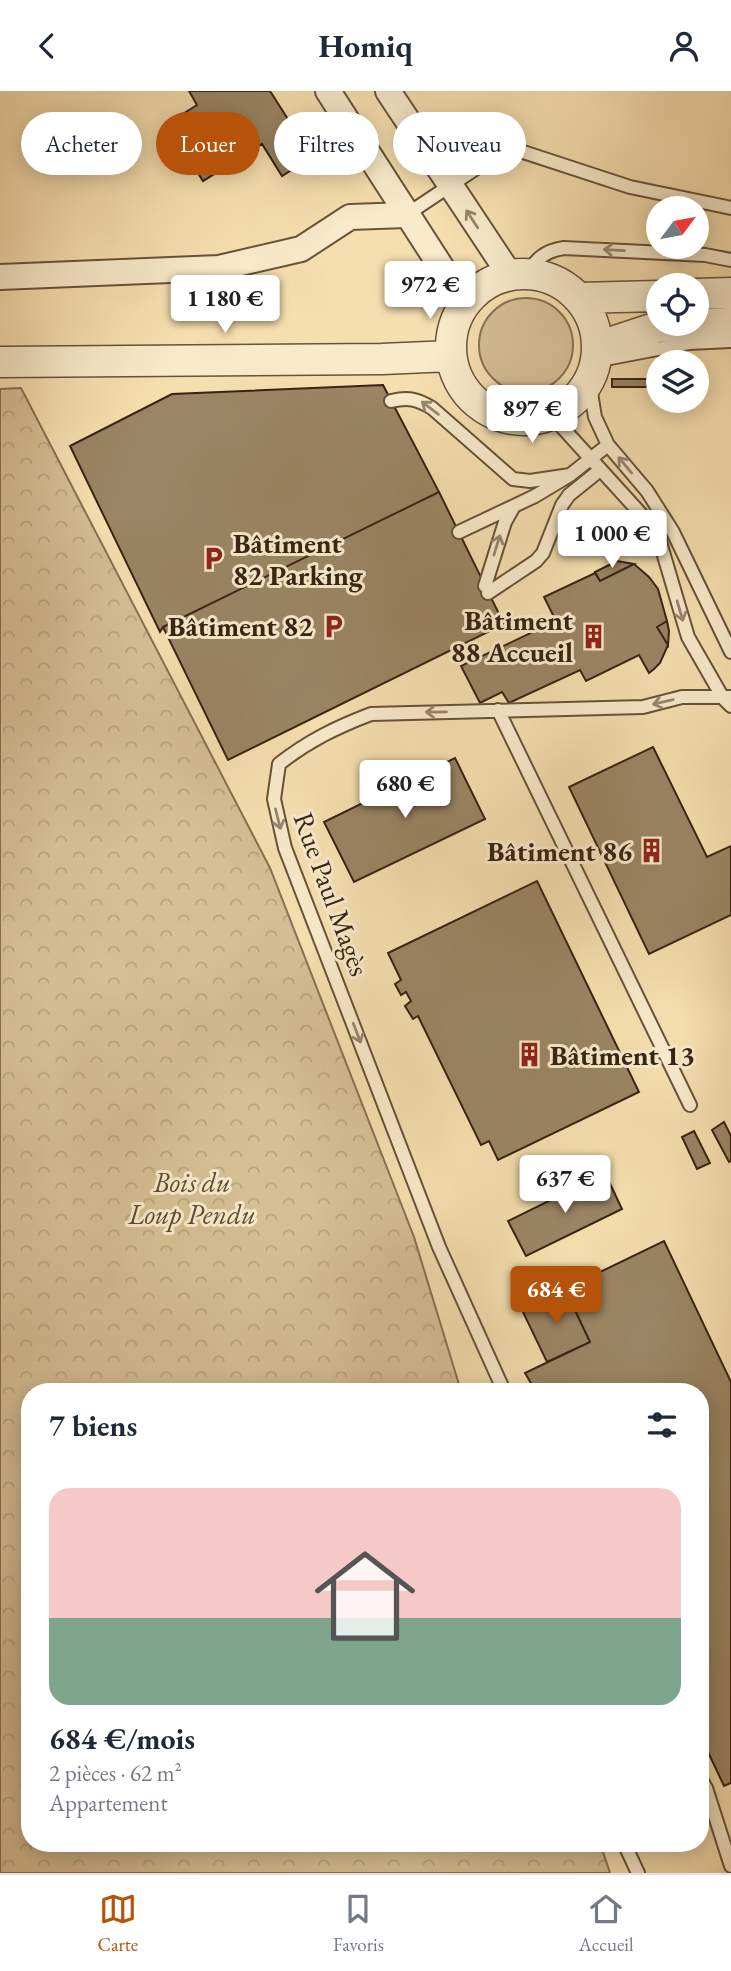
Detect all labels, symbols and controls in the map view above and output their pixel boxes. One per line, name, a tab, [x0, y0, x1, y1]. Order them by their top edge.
text: Homiq	[318, 25, 413, 67]
icon: back	[28, 27, 66, 65]
icon: person	[665, 27, 703, 65]
chip: Acheter	[21, 112, 142, 175]
chip: Louer	[156, 112, 260, 175]
chip: Filtres	[274, 112, 379, 175]
chip: Nouveau	[393, 112, 526, 175]
north arrow	[646, 196, 709, 259]
map controls	[646, 196, 709, 413]
one-way arrow	[465, 209, 479, 229]
one-way arrow	[603, 244, 626, 257]
pin: 972 €	[381, 261, 479, 321]
text: 972 €	[401, 269, 459, 299]
button: locate	[646, 273, 709, 336]
pin: 1 180 €	[160, 275, 290, 335]
text: 1 180 €	[187, 283, 263, 313]
button: layers	[646, 350, 709, 413]
pin: 897 €	[483, 385, 581, 445]
text: 897 €	[503, 393, 561, 423]
one-way arrow	[421, 401, 440, 416]
one-way arrow	[617, 457, 633, 475]
pin: 1 000 €	[547, 511, 677, 570]
text: 1 000 €	[574, 518, 650, 548]
place label: Bâtiment 82 Parking	[233, 525, 364, 593]
one-way arrow	[492, 534, 505, 556]
parking icon: Bâtiment 82 Parking	[199, 545, 227, 573]
one-way arrow	[675, 600, 688, 622]
place label: Bâtiment 88 Accueil	[451, 602, 573, 670]
place label: Bâtiment 82	[168, 608, 313, 644]
parking icon: Bâtiment 82	[319, 612, 347, 640]
building icon: Bâtiment 88 Accueil	[579, 622, 607, 650]
one-way arrow	[652, 696, 675, 709]
one-way arrow	[425, 705, 448, 718]
pin: 680 €	[356, 761, 454, 820]
text: 680 €	[376, 768, 434, 798]
street label: Rue Paul Magès	[286, 807, 378, 981]
one-way arrow	[273, 808, 286, 830]
place label: Bâtiment 86	[487, 833, 632, 869]
building icon: Bâtiment 86	[638, 837, 666, 865]
one-way arrow	[351, 1021, 364, 1043]
place label: Bâtiment 13	[550, 1037, 695, 1073]
building icon: Bâtiment 13	[516, 1041, 544, 1069]
pin: 637 €	[516, 1155, 614, 1215]
text: 637 €	[536, 1163, 594, 1193]
park label: Bois du Loup Pendu	[127, 1164, 256, 1232]
pin: 684 €	[507, 1267, 605, 1326]
text: 684 €	[527, 1274, 585, 1304]
text: 7 biens	[49, 1406, 137, 1445]
icon: filters	[643, 1406, 681, 1444]
icon: home	[302, 1533, 428, 1659]
text: 684 €/mois	[49, 1719, 195, 1758]
text: 2 pièces · 62 m²	[49, 1758, 182, 1788]
text: Appartement	[49, 1788, 168, 1818]
tab: Carte	[97, 1890, 138, 1957]
tab: Favoris	[333, 1890, 384, 1957]
tab: Accueil	[579, 1890, 634, 1957]

